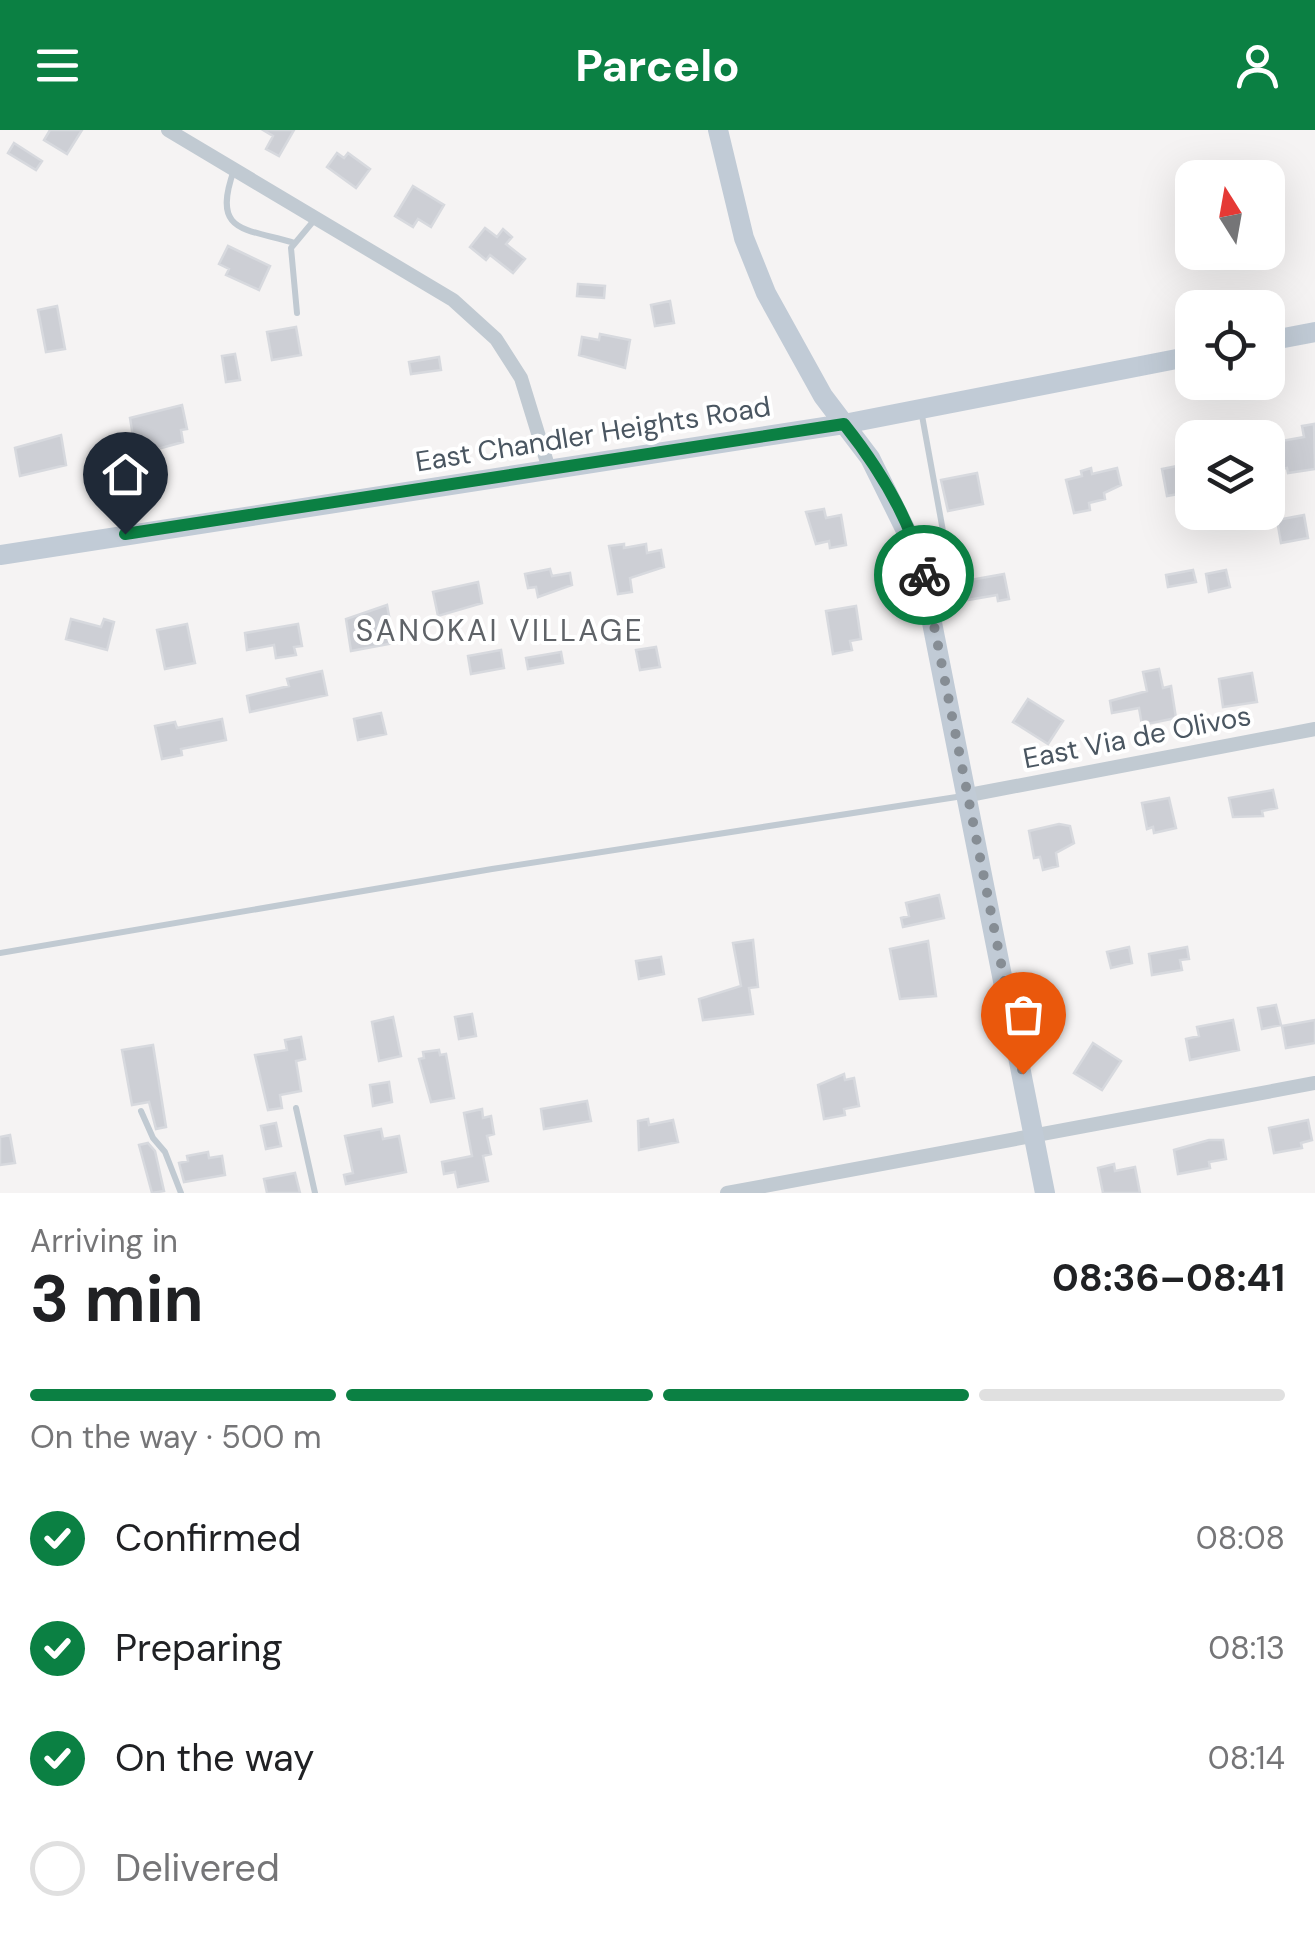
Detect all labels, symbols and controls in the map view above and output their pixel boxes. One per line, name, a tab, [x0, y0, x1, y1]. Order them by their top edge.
text: Parcelo	[575, 36, 740, 95]
icon: menu	[30, 38, 85, 93]
icon: person	[1230, 38, 1285, 93]
north arrow	[1175, 160, 1285, 270]
map controls	[1175, 160, 1285, 530]
button: locate	[1175, 290, 1285, 400]
street label: East Chandler Heights Road	[413, 388, 773, 480]
button: layers	[1175, 420, 1285, 530]
pin	[83, 432, 168, 535]
icon: home	[98, 447, 153, 502]
courier	[874, 525, 974, 625]
icon: bike	[897, 548, 952, 603]
district label: SANOKAI VILLAGE	[356, 611, 644, 650]
street label: East Via de Olivos	[1020, 697, 1254, 777]
pin	[981, 972, 1066, 1075]
icon: bag	[996, 987, 1051, 1042]
text: Arriving in	[30, 1220, 178, 1262]
text: 08:36–08:41	[1052, 1253, 1285, 1303]
text: 3 min	[30, 1257, 204, 1341]
text: On the way · 500 m	[30, 1416, 322, 1458]
icon: check	[30, 1511, 85, 1566]
text: Confirmed	[115, 1513, 301, 1563]
text: 08:08	[1196, 1517, 1285, 1559]
icon: check	[30, 1621, 85, 1676]
text: Preparing	[115, 1623, 283, 1673]
text: 08:13	[1208, 1627, 1285, 1669]
icon: check	[30, 1731, 85, 1786]
text: On the way	[115, 1733, 314, 1783]
text: 08:14	[1208, 1737, 1285, 1779]
text: Delivered	[115, 1843, 280, 1893]

